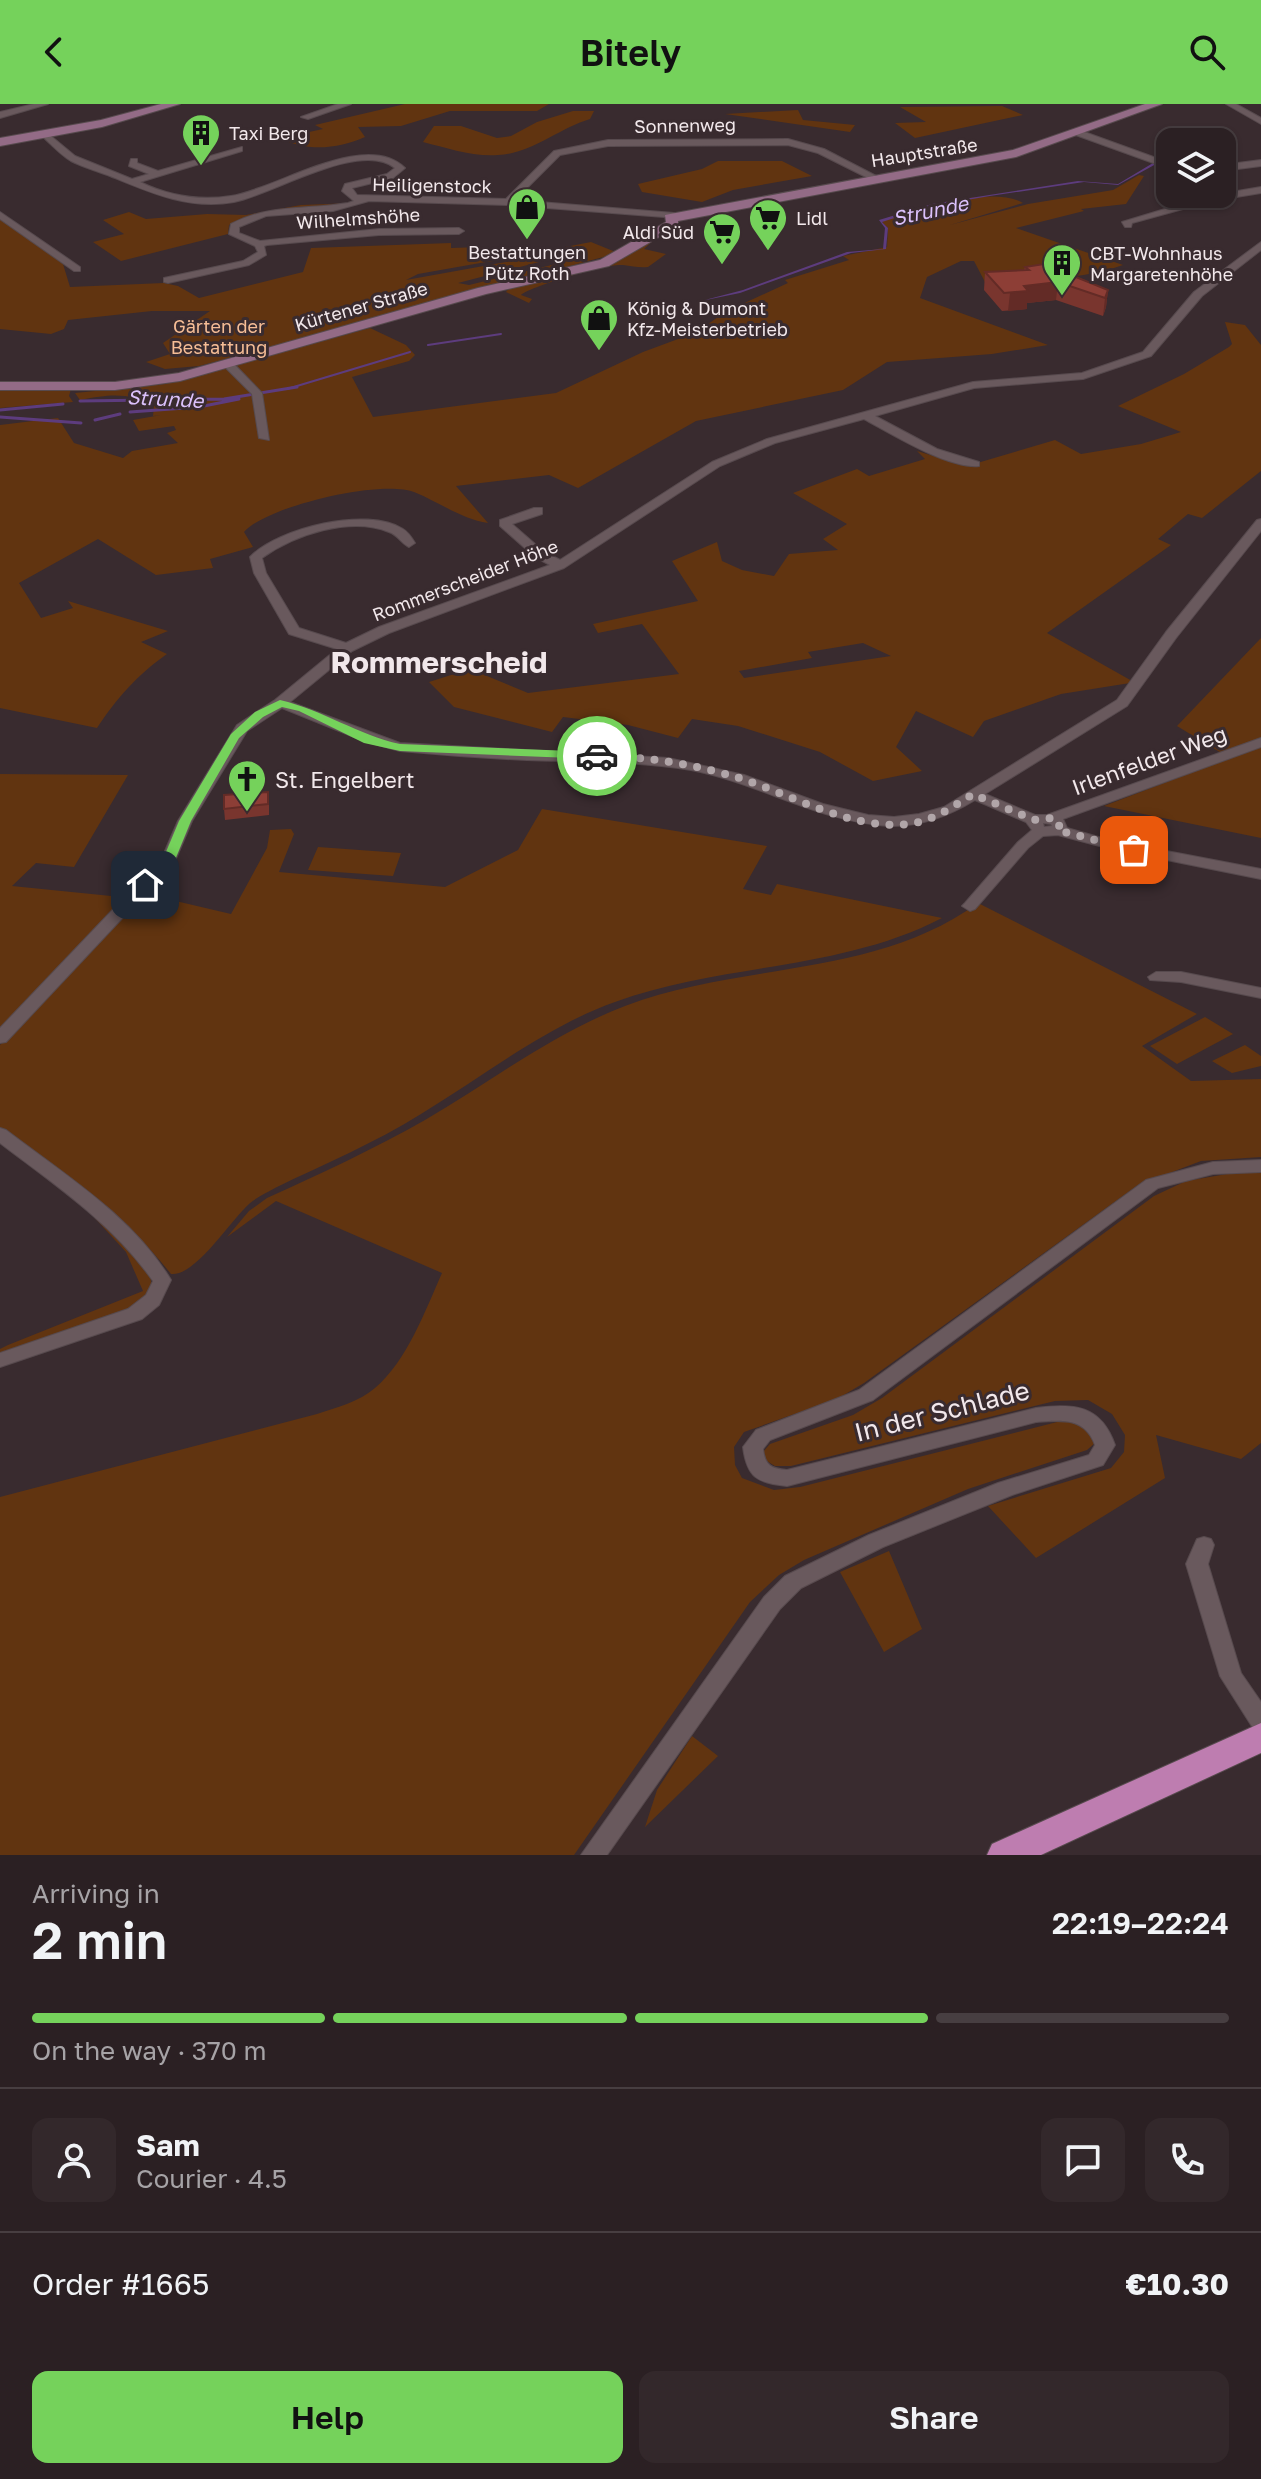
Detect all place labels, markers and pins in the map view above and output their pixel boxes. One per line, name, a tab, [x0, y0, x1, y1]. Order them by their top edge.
building icon: Taxi Berg	[180, 112, 222, 167]
place label: Taxi Berg	[229, 122, 308, 144]
shop icon: Bestattungen Pütz Roth	[506, 186, 548, 241]
supermarket icon: Lidl	[747, 197, 789, 252]
place label: Lidl	[796, 207, 828, 229]
supermarket icon: Aldi Süd	[701, 211, 743, 266]
place label: Aldi Süd	[623, 221, 694, 243]
place label: Bestattungen Pütz Roth	[468, 241, 586, 284]
building icon: CBT-Wohnhaus Margaretenhöhe	[1041, 242, 1083, 297]
place label: CBT-Wohnhaus Margaretenhöhe	[1090, 242, 1233, 285]
shop icon: König & Dumont Kfz-Meisterbetrieb	[578, 297, 620, 352]
place label: König & Dumont Kfz-Meisterbetrieb	[627, 297, 788, 340]
church icon: St. Engelbert	[226, 758, 268, 813]
place label: St. Engelbert	[275, 766, 415, 793]
pin	[1100, 816, 1168, 884]
pin	[111, 851, 179, 919]

